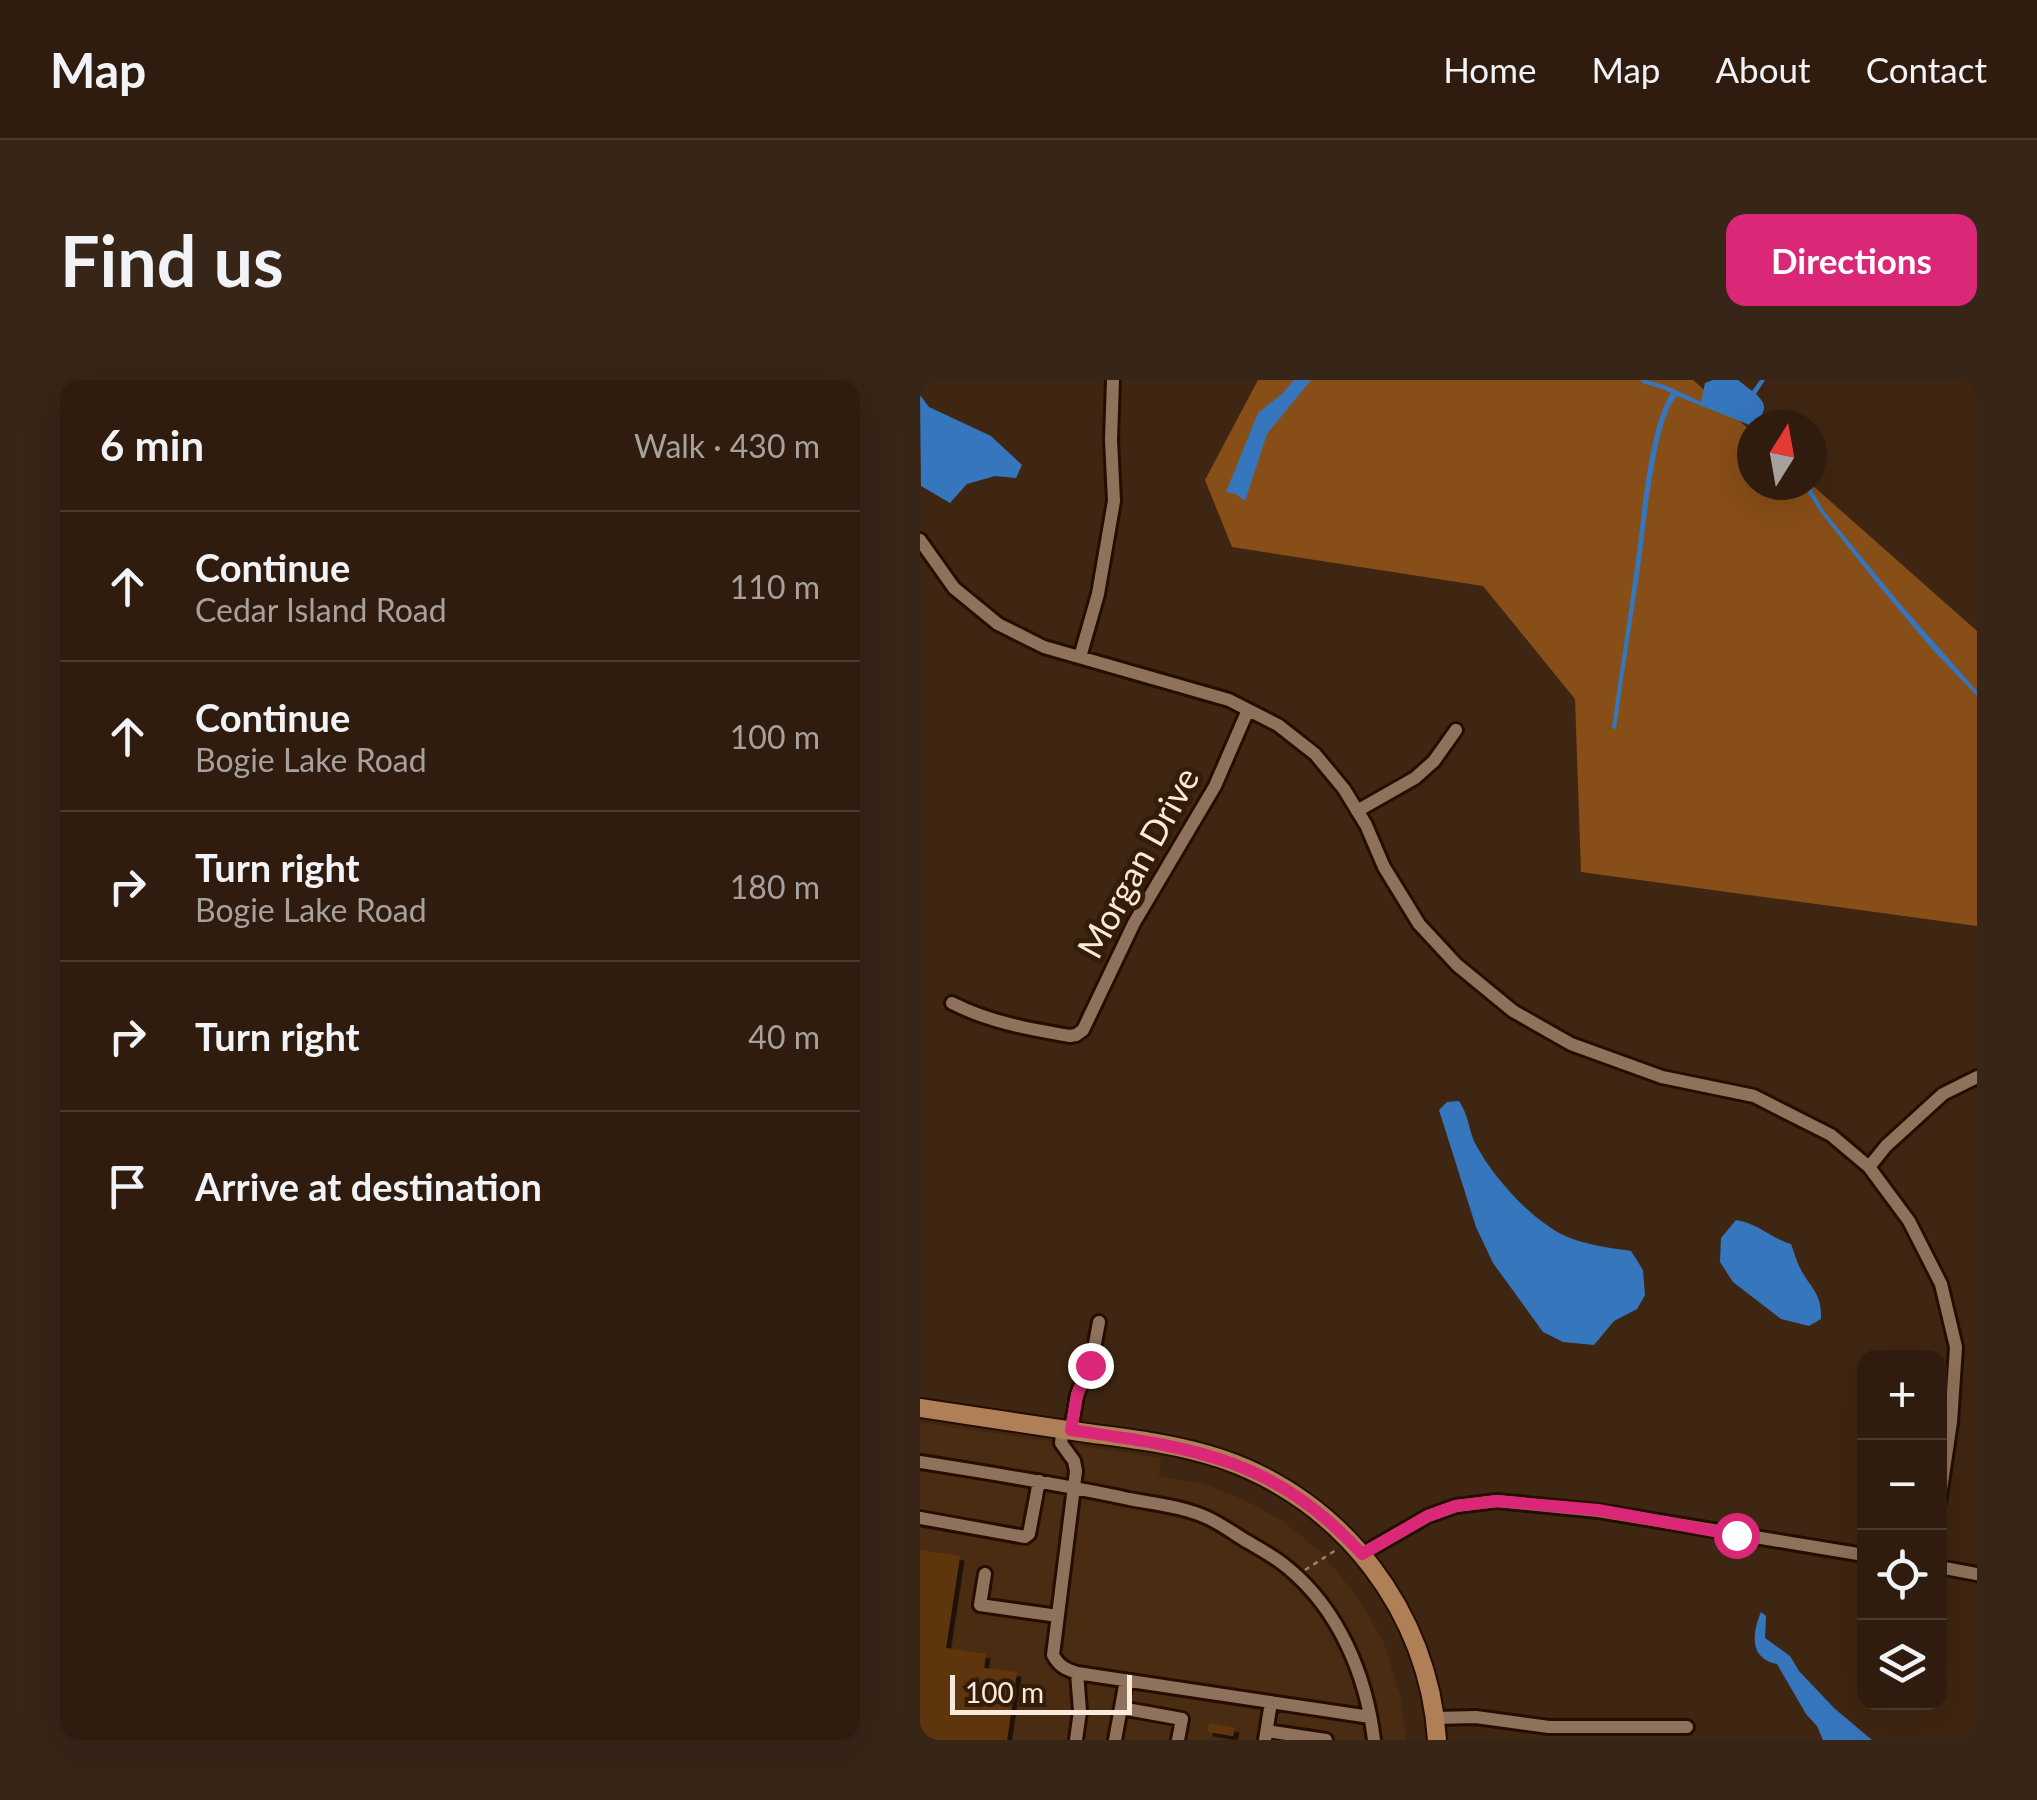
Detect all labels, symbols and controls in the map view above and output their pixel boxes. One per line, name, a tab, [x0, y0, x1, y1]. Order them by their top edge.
text: Map	[50, 41, 146, 98]
text: Home	[1443, 48, 1536, 90]
text: Map	[1591, 48, 1660, 90]
text: About	[1715, 48, 1811, 90]
text: Contact	[1866, 48, 1987, 90]
button: Directions	[1726, 214, 1977, 306]
text: Find us	[60, 218, 284, 302]
north arrow	[1737, 410, 1827, 500]
text: 6 min	[100, 420, 204, 470]
text: Walk · 430 m	[634, 426, 820, 465]
text: Continue	[195, 544, 350, 590]
icon: ahead	[100, 559, 155, 614]
text: 110 m	[730, 567, 820, 606]
text: Cedar Island Road	[195, 590, 447, 629]
text: Continue	[195, 694, 350, 740]
icon: ahead	[100, 709, 155, 764]
text: 100 m	[730, 717, 820, 756]
text: Bogie Lake Road	[195, 740, 427, 779]
street label: Morgan Drive	[1067, 759, 1207, 965]
text: Turn right	[195, 844, 360, 890]
icon: right	[100, 859, 155, 914]
text: 180 m	[730, 867, 820, 906]
text: Bogie Lake Road	[195, 890, 427, 929]
icon: right	[100, 1009, 155, 1064]
text: Turn right	[195, 1013, 360, 1059]
text: 40 m	[748, 1017, 820, 1056]
icon: arrive	[100, 1159, 155, 1214]
text: Arrive at destination	[195, 1163, 542, 1209]
route end	[1068, 1343, 1114, 1389]
map controls	[1857, 1350, 1947, 1710]
button: +	[1857, 1350, 1947, 1440]
button: −	[1857, 1440, 1947, 1530]
route start	[1714, 1513, 1760, 1559]
button: locate	[1857, 1530, 1947, 1620]
button: layers	[1857, 1620, 1947, 1710]
scale bar	[950, 1670, 1132, 1714]
text: 100 m	[965, 1675, 1044, 1709]

